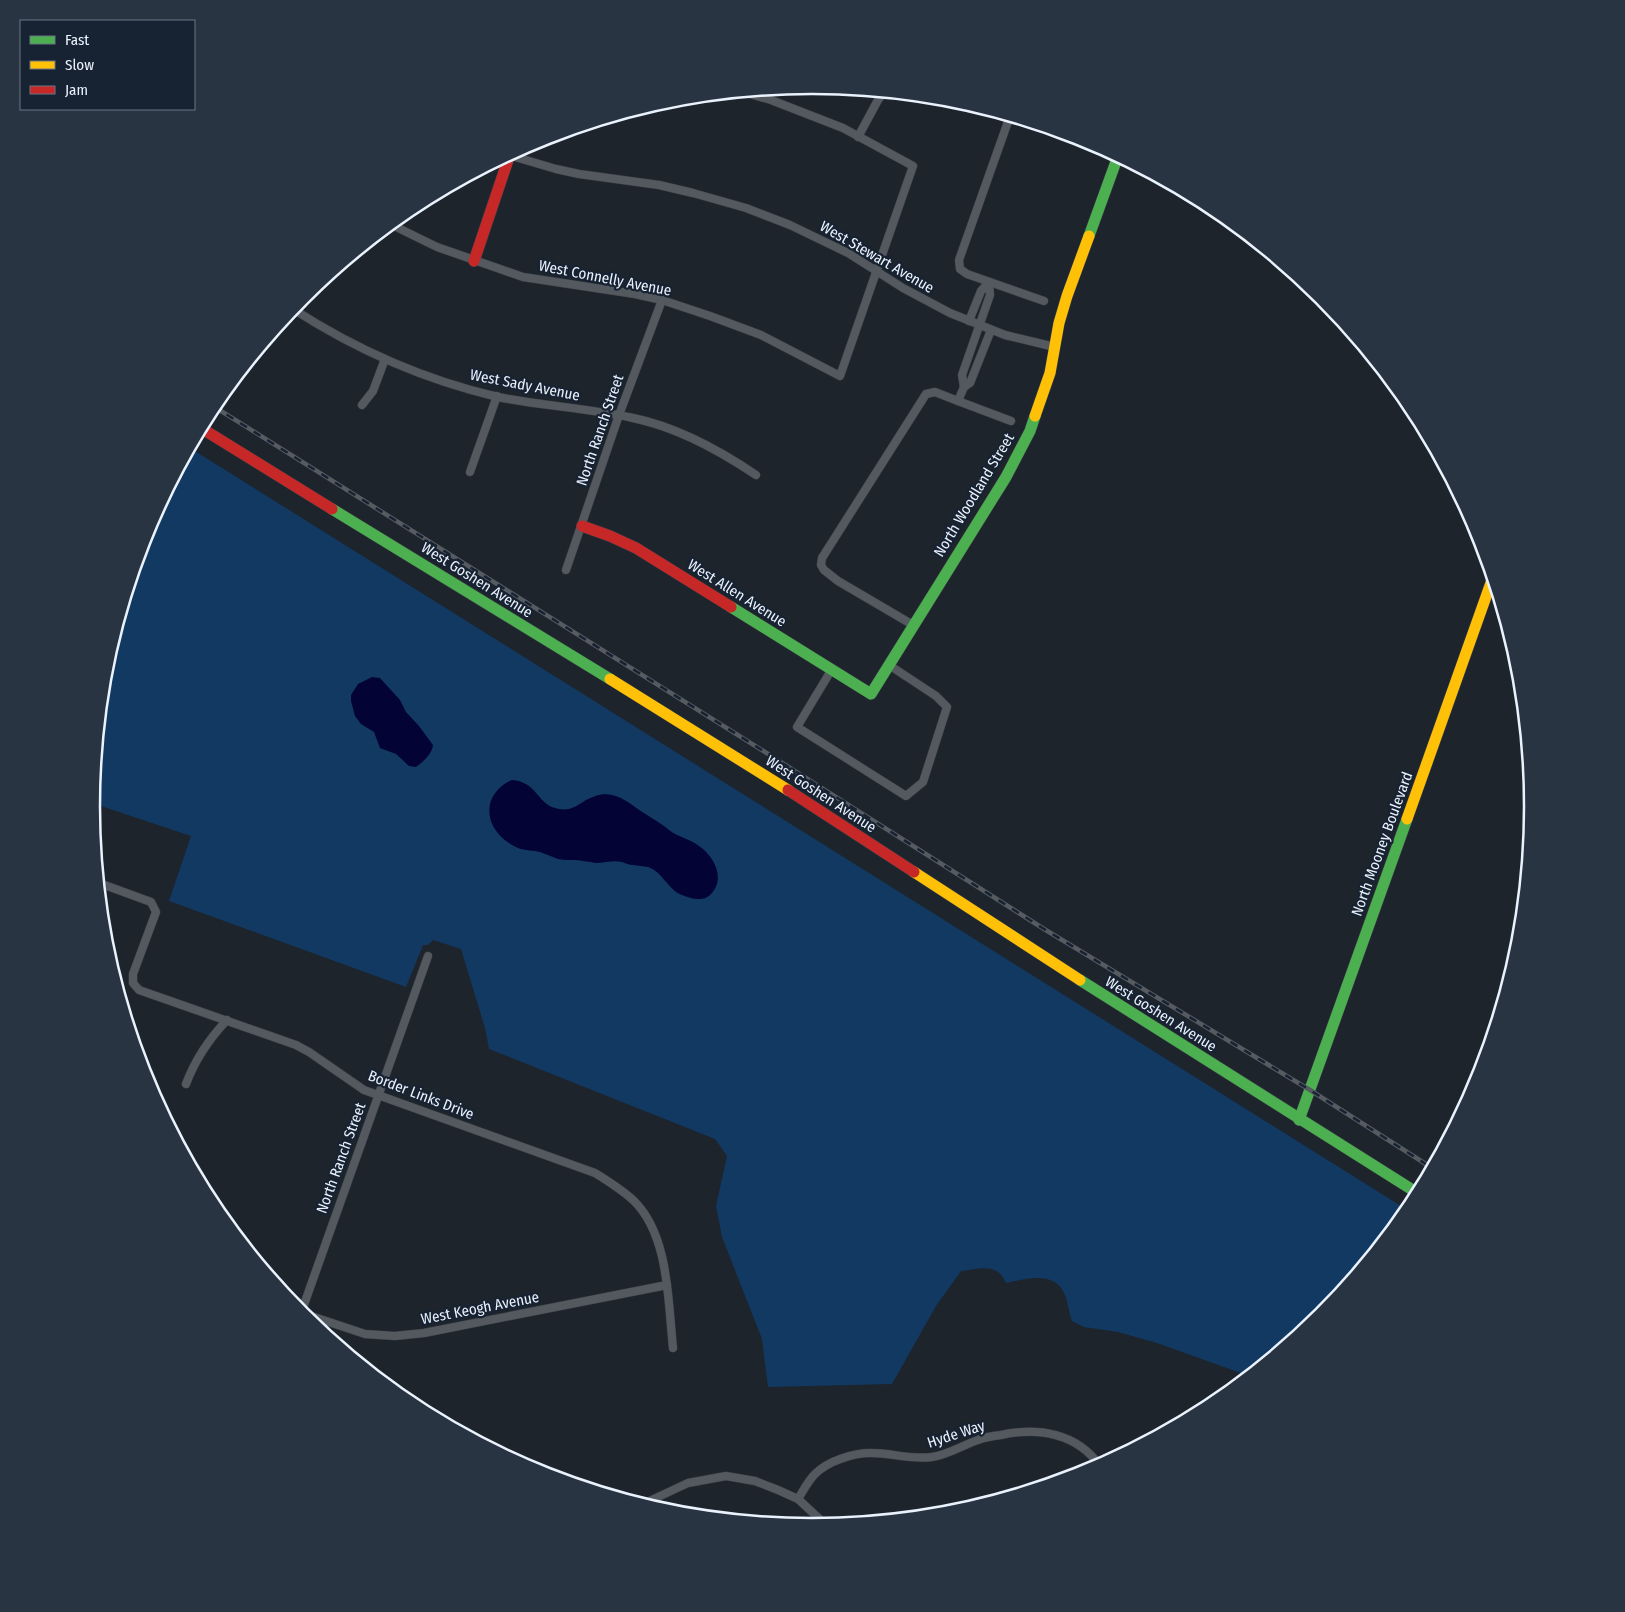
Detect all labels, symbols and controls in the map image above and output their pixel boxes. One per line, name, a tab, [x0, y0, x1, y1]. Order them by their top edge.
legend	[20, 20, 195, 110]
text: Fast	[65, 31, 89, 49]
text: Slow	[65, 56, 94, 74]
text: Jam	[65, 81, 88, 99]
street label: West Stewart Avenue	[817, 217, 937, 297]
street label: West Connelly Avenue	[537, 256, 673, 300]
street label: West Sady Avenue	[469, 366, 581, 404]
street label: North Ranch Street	[573, 372, 628, 488]
street label: North Woodland Street	[930, 430, 1018, 560]
street label: West Goshen Avenue	[418, 538, 536, 622]
street label: West Allen Avenue	[684, 555, 790, 631]
street label: West Goshen Avenue	[762, 752, 880, 836]
street label: North Mooney Boulevard	[1347, 769, 1417, 919]
street label: West Goshen Avenue	[1102, 972, 1220, 1056]
street label: Border Links Drive	[365, 1067, 477, 1123]
street label: North Ranch Street	[313, 1100, 369, 1216]
street label: West Keogh Avenue	[419, 1288, 541, 1328]
street label: Hyde Way	[925, 1416, 987, 1452]

